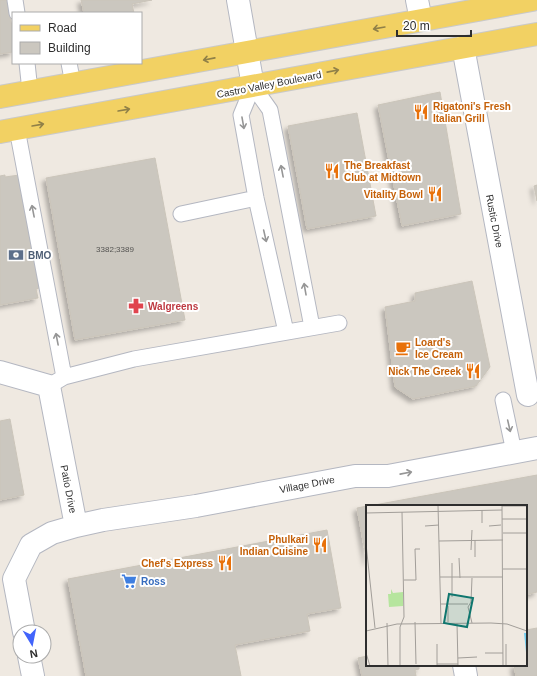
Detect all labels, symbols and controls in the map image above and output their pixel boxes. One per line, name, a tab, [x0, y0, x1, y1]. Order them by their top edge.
legend	[12, 12, 142, 64]
scale bar	[397, 12, 471, 38]
text: 20 m	[403, 19, 430, 33]
text: Road	[48, 21, 77, 35]
one-way arrow	[373, 24, 386, 32]
text: Building	[48, 41, 91, 55]
one-way arrow	[203, 55, 216, 63]
one-way arrow	[326, 67, 339, 75]
street label: Castro Valley Boulevard	[216, 69, 322, 100]
place label: Rigatoni's Fresh Italian Grill	[433, 101, 511, 124]
restaurant icon: Rigatoni's Fresh Italian Grill	[412, 103, 430, 121]
one-way arrow	[117, 105, 130, 113]
one-way arrow	[239, 116, 247, 129]
one-way arrow	[31, 121, 44, 129]
place label: The Breakfast Club at Midtown	[344, 160, 421, 183]
restaurant icon: The Breakfast Club at Midtown	[323, 162, 341, 180]
one-way arrow	[278, 165, 286, 178]
restaurant icon: Vitality Bowl	[426, 185, 444, 203]
place label: Vitality Bowl	[364, 189, 423, 200]
street label: Rustic Drive	[484, 194, 505, 249]
one-way arrow	[28, 205, 36, 218]
one-way arrow	[261, 229, 269, 242]
house number: 3382;3389	[96, 245, 134, 254]
bank icon: BMO	[7, 246, 25, 264]
place label: BMO	[28, 250, 52, 261]
one-way arrow	[301, 283, 309, 296]
pharmacy icon: Walgreens	[127, 297, 145, 315]
place label: Walgreens	[148, 301, 199, 312]
one-way arrow	[53, 333, 61, 346]
place label: Loard's Ice Cream	[415, 337, 463, 360]
cafe icon: Loard's Ice Cream	[394, 339, 412, 357]
restaurant icon: Nick The Greek	[464, 362, 482, 380]
place label: Nick The Greek	[388, 366, 461, 377]
one-way arrow	[505, 419, 513, 432]
street label: Patio Drive	[58, 464, 79, 515]
one-way arrow	[399, 468, 412, 476]
street label: Village Drive	[279, 474, 336, 495]
inset map	[366, 505, 527, 666]
place label: Phulkari Indian Cuisine	[240, 534, 308, 557]
restaurant icon: Phulkari Indian Cuisine	[311, 536, 329, 554]
restaurant icon: Chef's Express	[216, 554, 234, 572]
place label: Chef's Express	[141, 558, 213, 569]
supermarket icon: Ross	[120, 572, 138, 590]
place label: Ross	[141, 576, 166, 587]
north arrow	[12, 624, 52, 664]
text: N	[29, 647, 39, 660]

